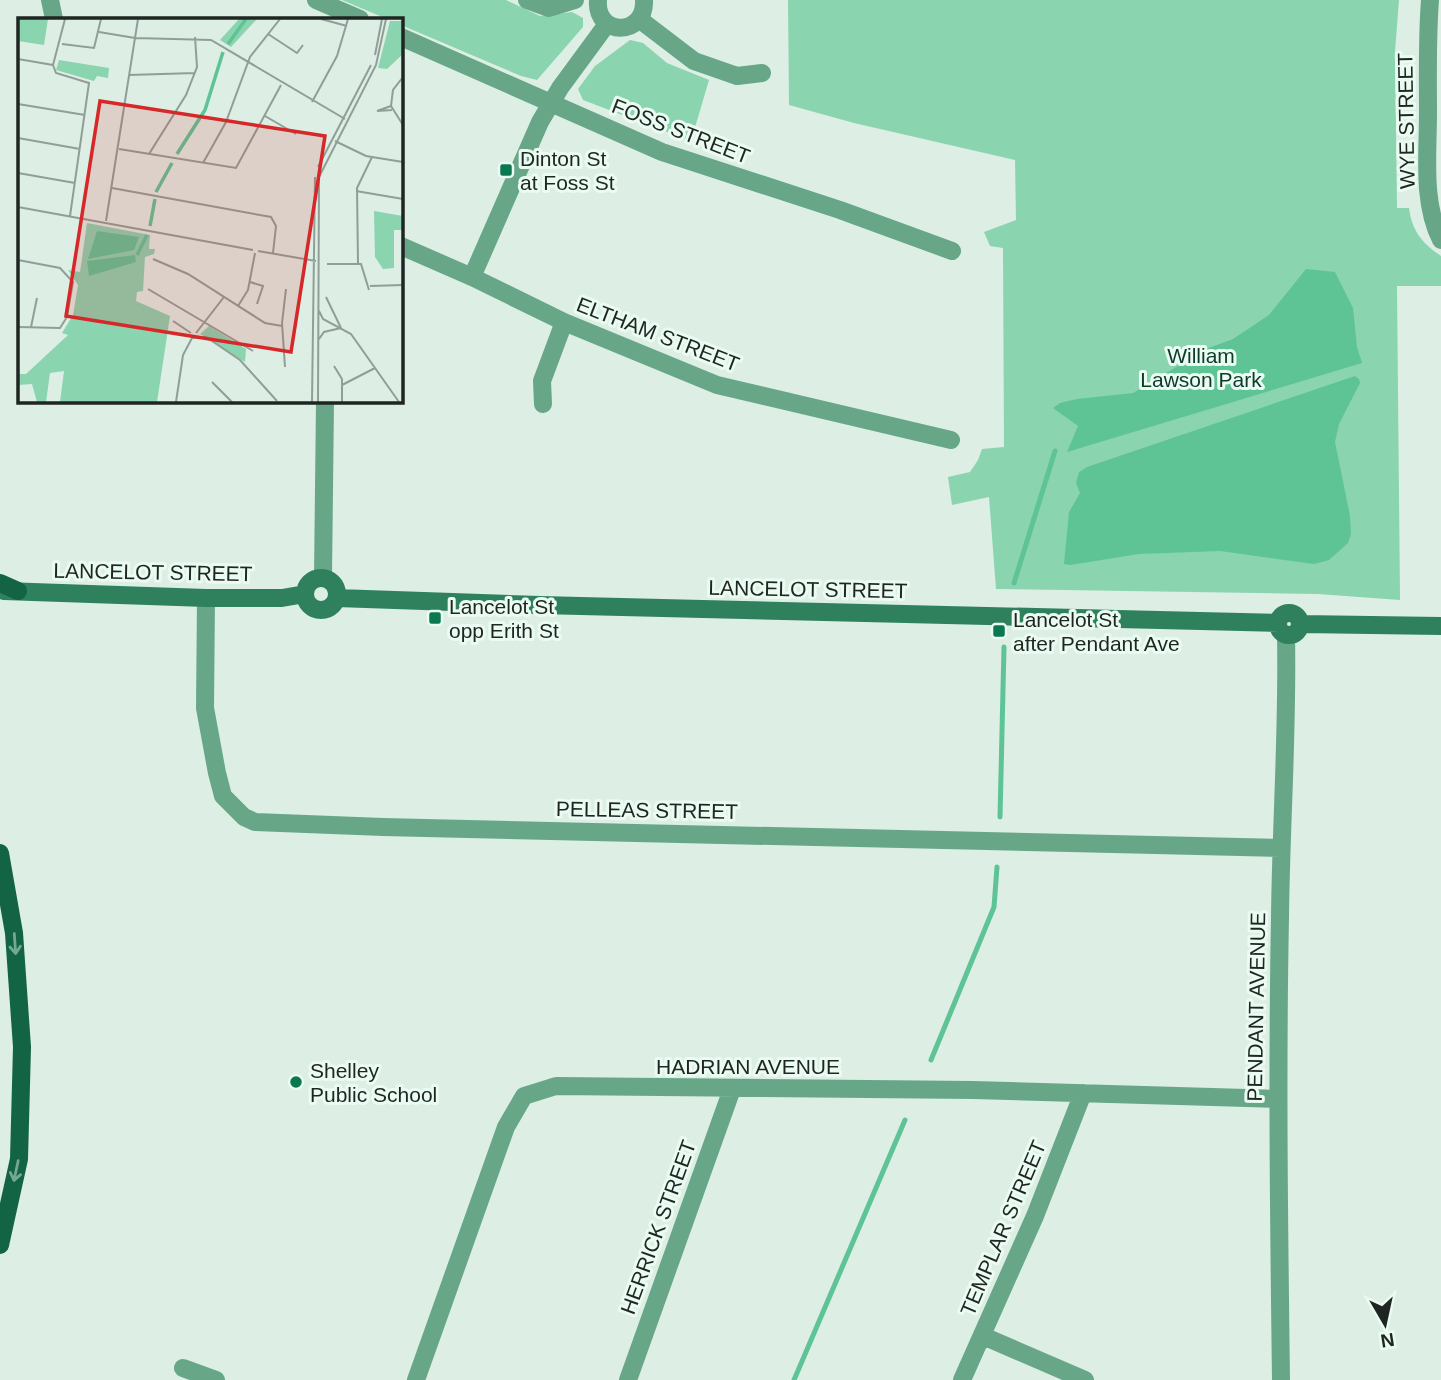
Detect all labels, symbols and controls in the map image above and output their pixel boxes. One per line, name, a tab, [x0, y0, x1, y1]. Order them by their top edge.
inset map	[18, 18, 402, 402]
street label: WYE STREET	[1393, 52, 1419, 189]
street label: FOSS STREET	[609, 94, 753, 168]
place label: Dinton St at Foss St	[520, 147, 615, 194]
marker: Dinton St at Foss St	[498, 162, 514, 178]
street label: ELTHAM STREET	[573, 292, 743, 376]
park label: William Lawson Park	[1140, 344, 1262, 391]
street label: LANCELOT STREET	[53, 559, 253, 585]
street label: LANCELOT STREET	[708, 576, 908, 602]
place label: Lancelot St opp Erith St	[449, 595, 559, 642]
place label: Lancelot St after Pendant Ave	[1013, 608, 1180, 655]
marker: Lancelot St opp Erith St	[427, 610, 443, 626]
marker: Lancelot St after Pendant Ave	[991, 623, 1007, 639]
street label: PELLEAS STREET	[556, 797, 738, 823]
street label: PENDANT AVENUE	[1243, 912, 1269, 1102]
one-way arrow	[8, 933, 21, 956]
street label: HADRIAN AVENUE	[656, 1055, 840, 1078]
place label: Shelley Public School	[310, 1059, 437, 1106]
marker: Shelley Public School	[288, 1074, 304, 1090]
street label: HERRICK STREET	[616, 1137, 700, 1317]
street label: TEMPLAR STREET	[956, 1137, 1050, 1319]
one-way arrow	[9, 1159, 23, 1182]
north arrow	[1350, 1289, 1420, 1359]
text: N	[1379, 1329, 1396, 1352]

